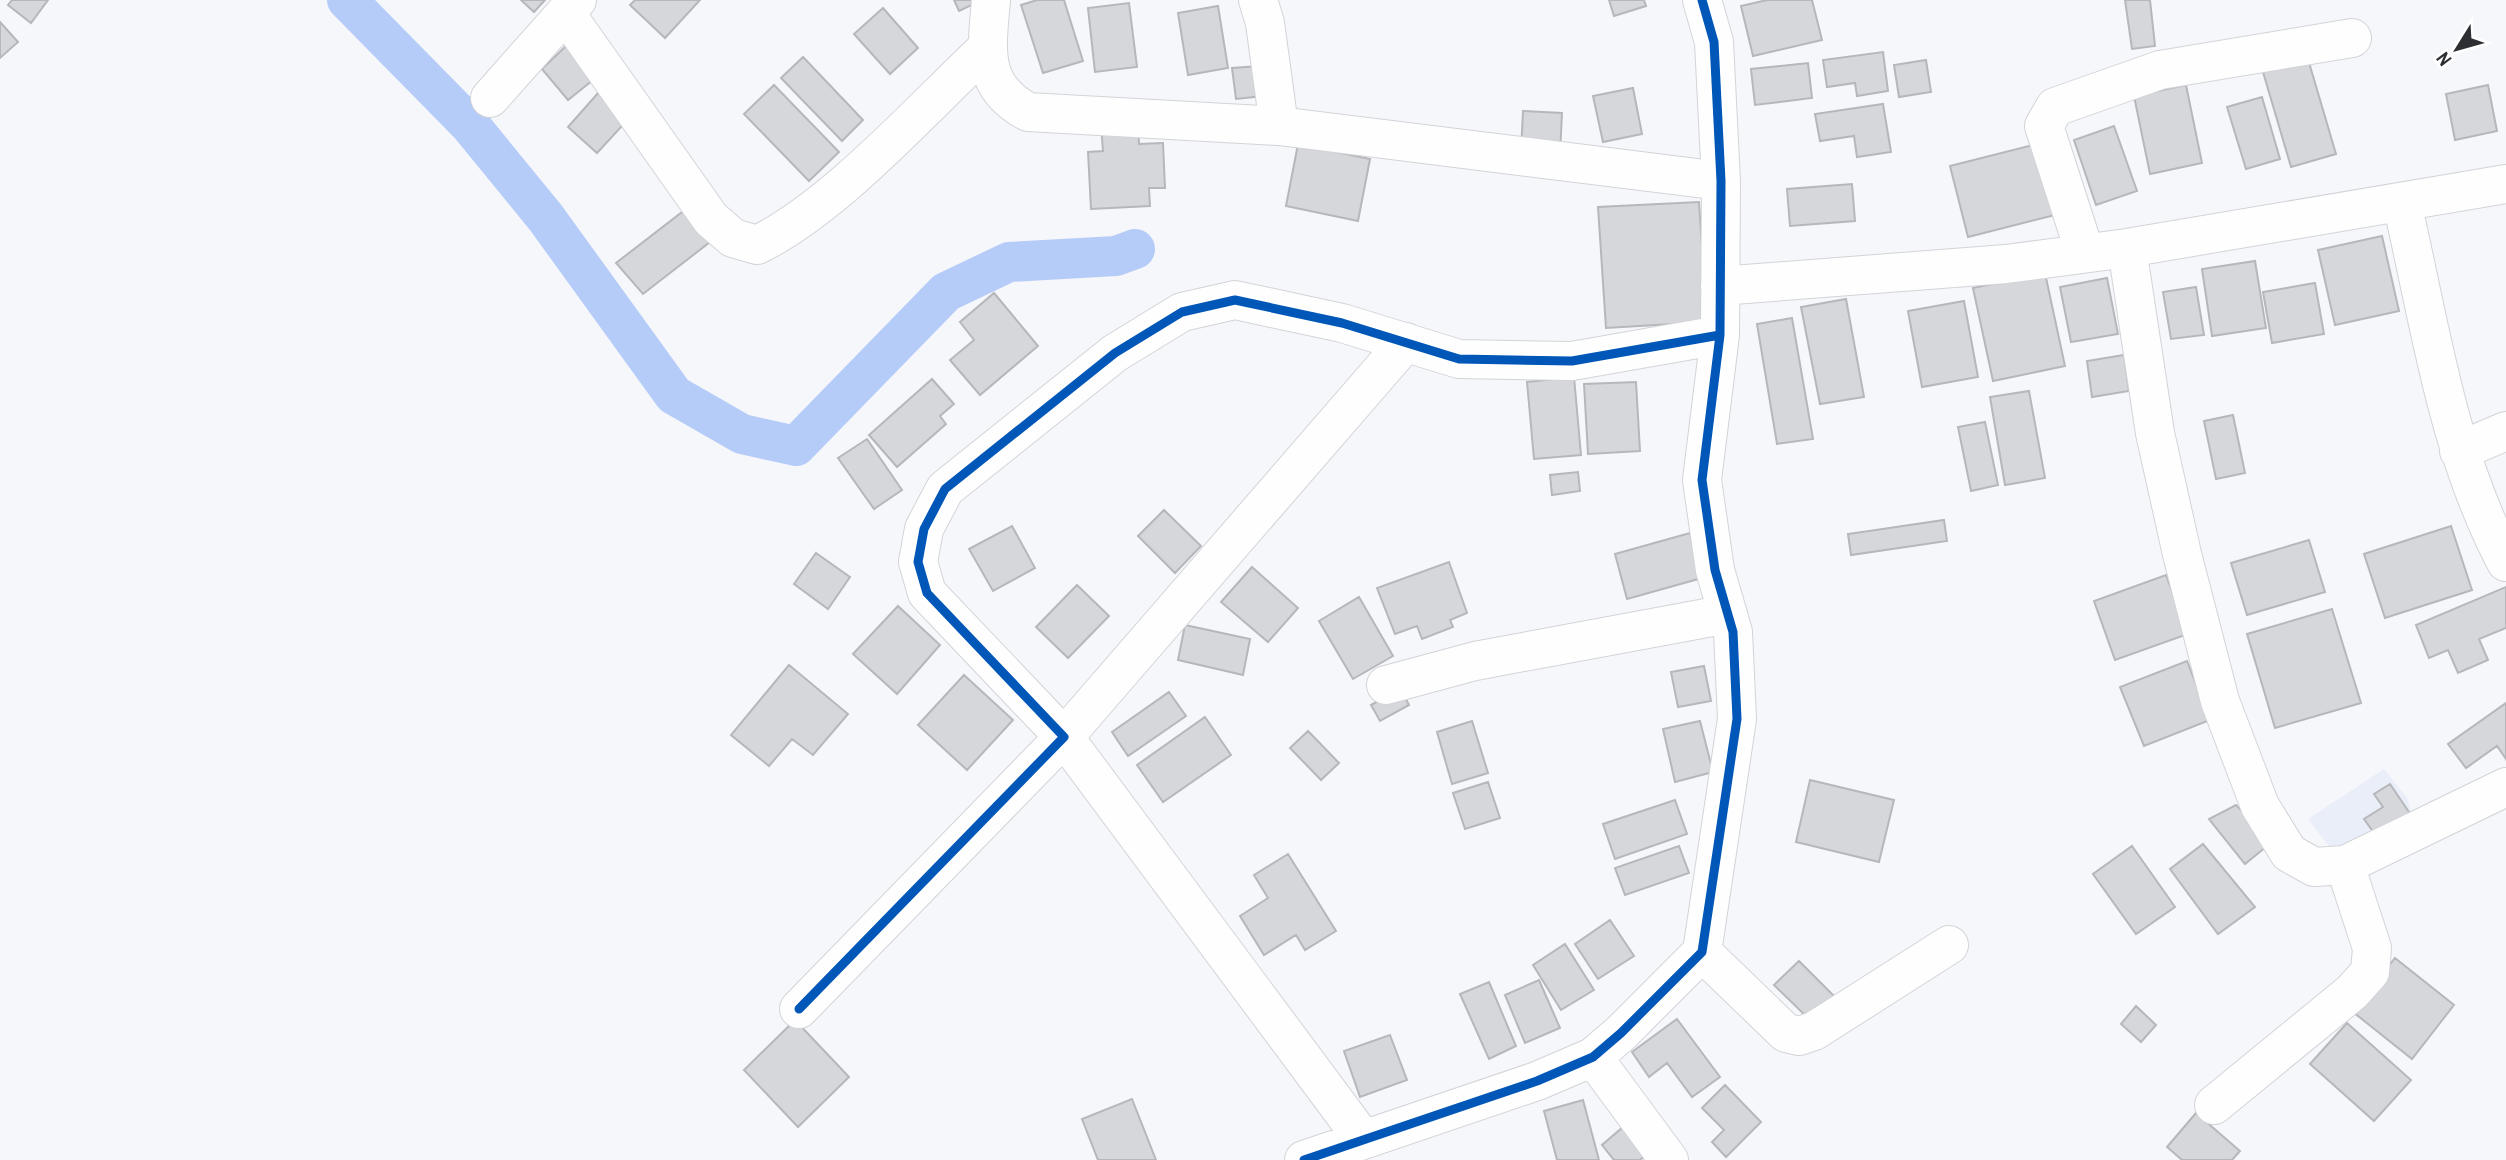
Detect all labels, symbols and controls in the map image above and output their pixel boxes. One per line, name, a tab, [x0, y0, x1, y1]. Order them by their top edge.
north arrow	[2422, 14, 2492, 84]
text: N	[2430, 47, 2457, 72]

